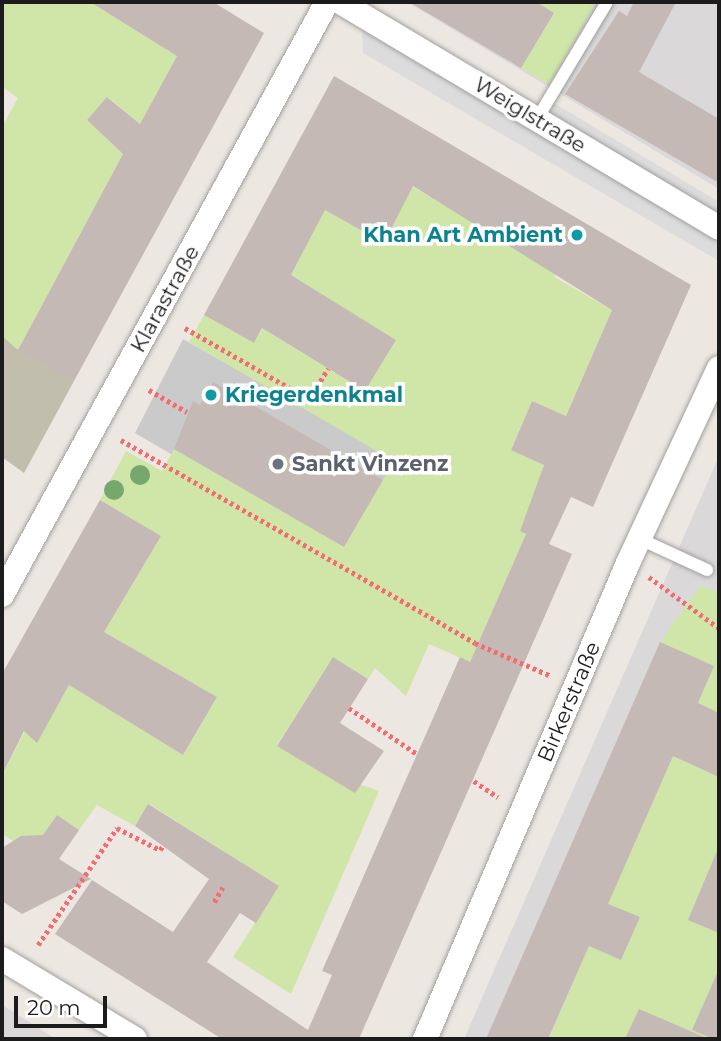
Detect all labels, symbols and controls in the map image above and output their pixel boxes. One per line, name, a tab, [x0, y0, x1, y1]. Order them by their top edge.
street label: Weiglstraße	[470, 72, 590, 158]
place label: Khan Art Ambient	[363, 222, 563, 248]
marker: Khan Art Ambient	[569, 227, 585, 243]
street label: Klarastraße	[125, 241, 205, 357]
place label: Kriegerdenkmal	[225, 382, 403, 408]
marker: Kriegerdenkmal	[203, 387, 219, 403]
place label: Sankt Vinzenz	[292, 451, 449, 477]
marker: Sankt Vinzenz	[270, 456, 286, 472]
street label: Birkerstraße	[532, 638, 606, 766]
scale bar	[18, 982, 110, 1026]
text: 20 m	[27, 995, 81, 1020]

